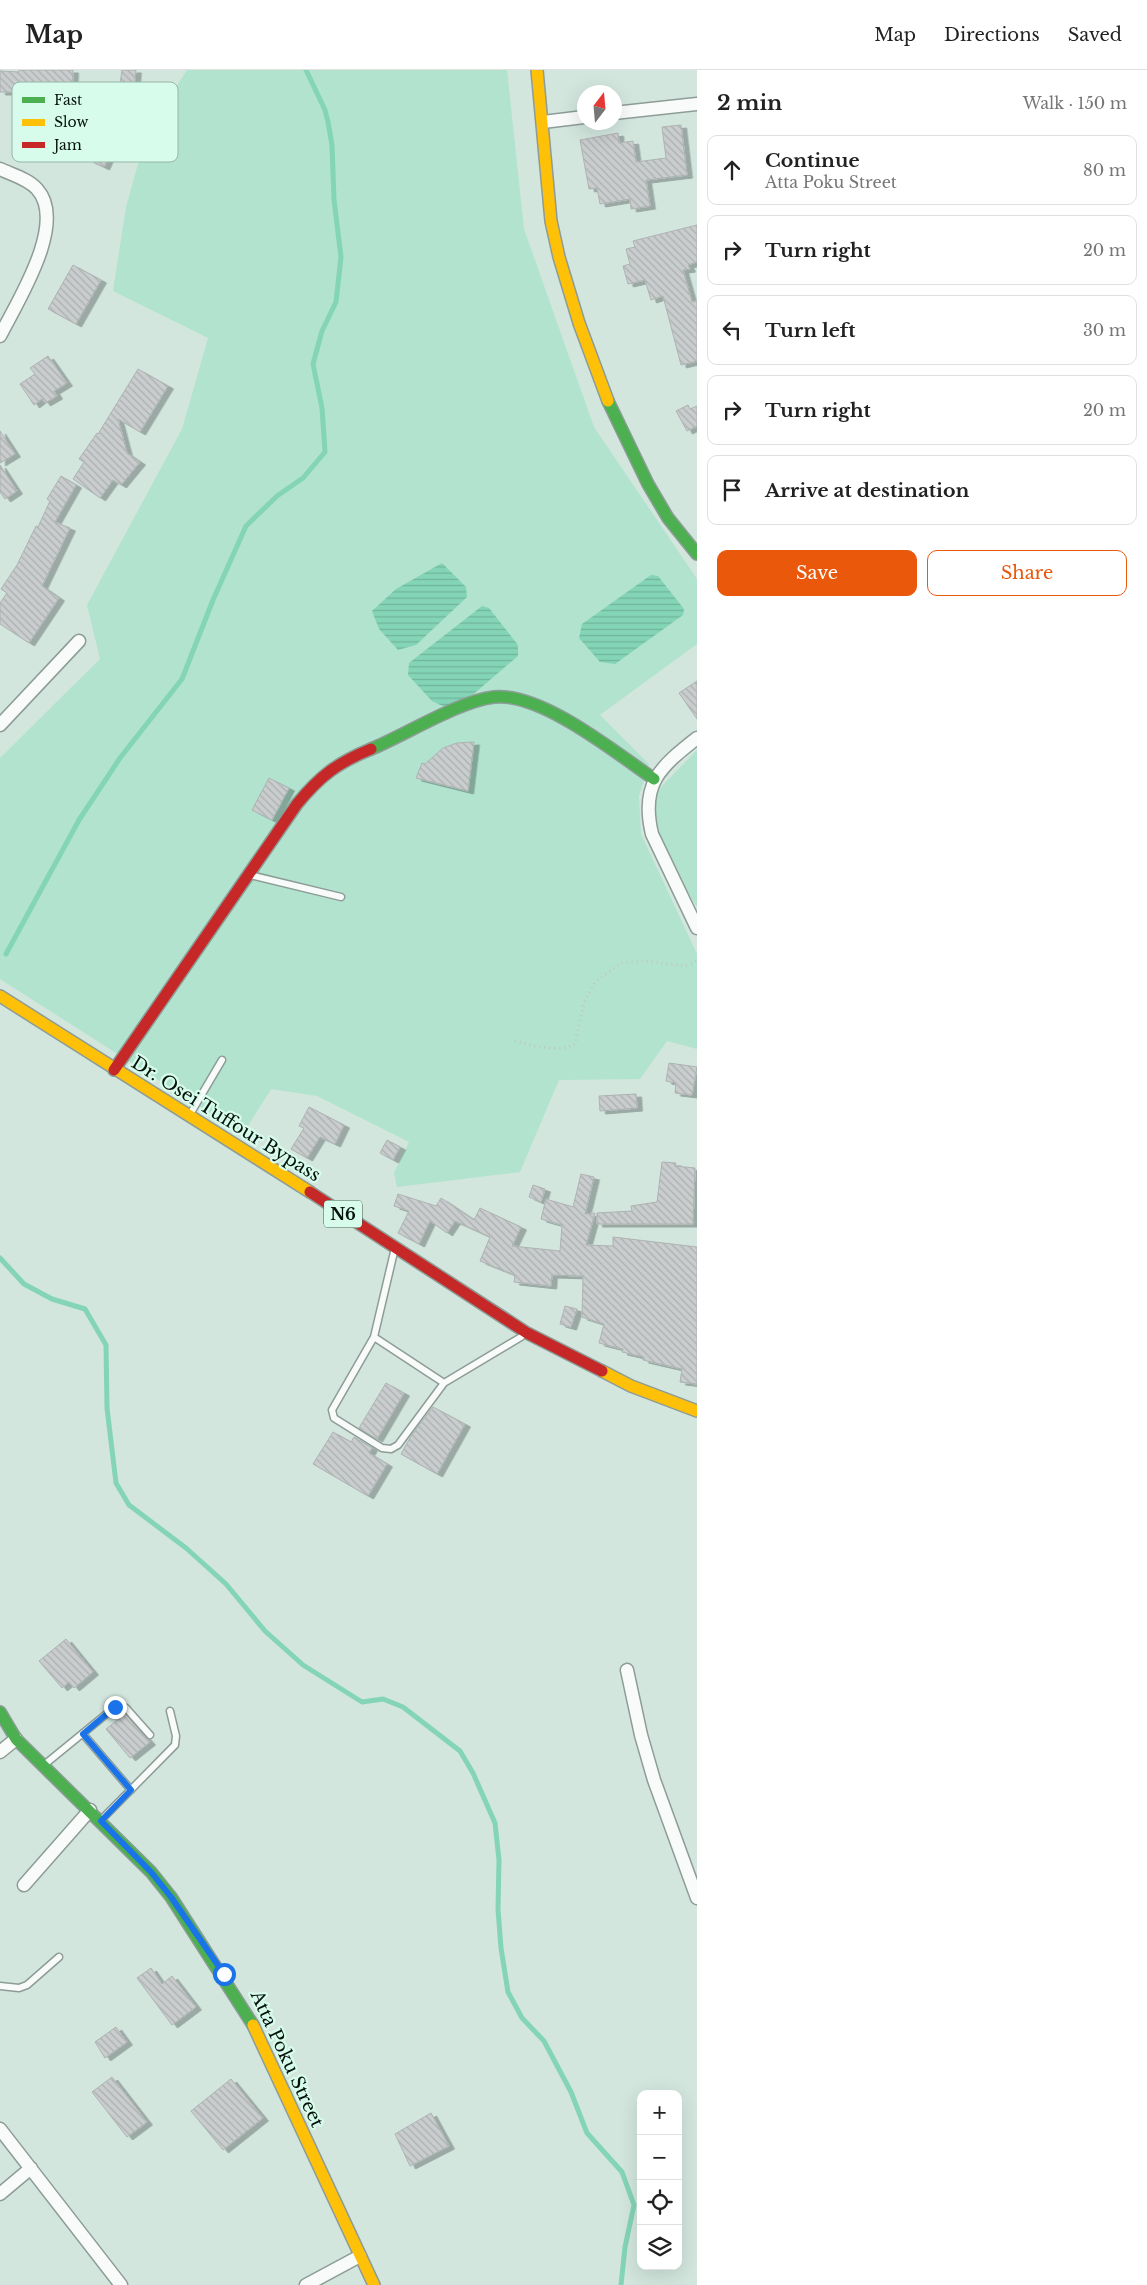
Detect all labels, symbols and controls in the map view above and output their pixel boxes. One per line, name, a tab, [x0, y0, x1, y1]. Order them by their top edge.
text: Map	[25, 20, 83, 49]
text: Map	[874, 24, 916, 46]
text: Directions	[944, 24, 1040, 46]
text: Saved	[1068, 24, 1122, 46]
legend	[12, 82, 178, 162]
north arrow	[577, 85, 622, 130]
text: 2 min	[717, 90, 782, 116]
text: Fast	[54, 91, 83, 109]
text: Walk · 150 m	[1023, 93, 1127, 113]
text: Slow	[54, 113, 88, 131]
text: Jam	[52, 136, 82, 154]
text: Continue	[765, 149, 860, 172]
icon: ahead	[718, 156, 746, 184]
text: 80 m	[1083, 160, 1126, 180]
text: Atta Poku Street	[765, 172, 897, 192]
icon: right	[718, 236, 746, 264]
text: Turn right	[765, 239, 871, 262]
text: 20 m	[1083, 240, 1126, 260]
icon: left	[718, 316, 746, 344]
text: Turn left	[765, 319, 856, 342]
text: 30 m	[1083, 320, 1126, 340]
icon: right	[718, 396, 746, 424]
text: Turn right	[765, 399, 871, 422]
text: 20 m	[1083, 400, 1126, 420]
icon: arrive	[718, 476, 746, 504]
text: Arrive at destination	[765, 479, 969, 502]
button: Save	[717, 550, 917, 596]
button: Share	[927, 550, 1127, 596]
street label: Dr. Osei Tuffour Bypass	[127, 1052, 325, 1186]
road number: N6	[324, 1200, 362, 1228]
route end	[104, 1696, 127, 1719]
route start	[213, 1963, 236, 1986]
street label: Atta Poku Street	[245, 1986, 328, 2131]
map controls	[637, 2090, 682, 2270]
button: +	[637, 2090, 682, 2135]
button: −	[637, 2135, 682, 2180]
button: locate	[637, 2180, 682, 2225]
button: layers	[637, 2225, 682, 2270]

